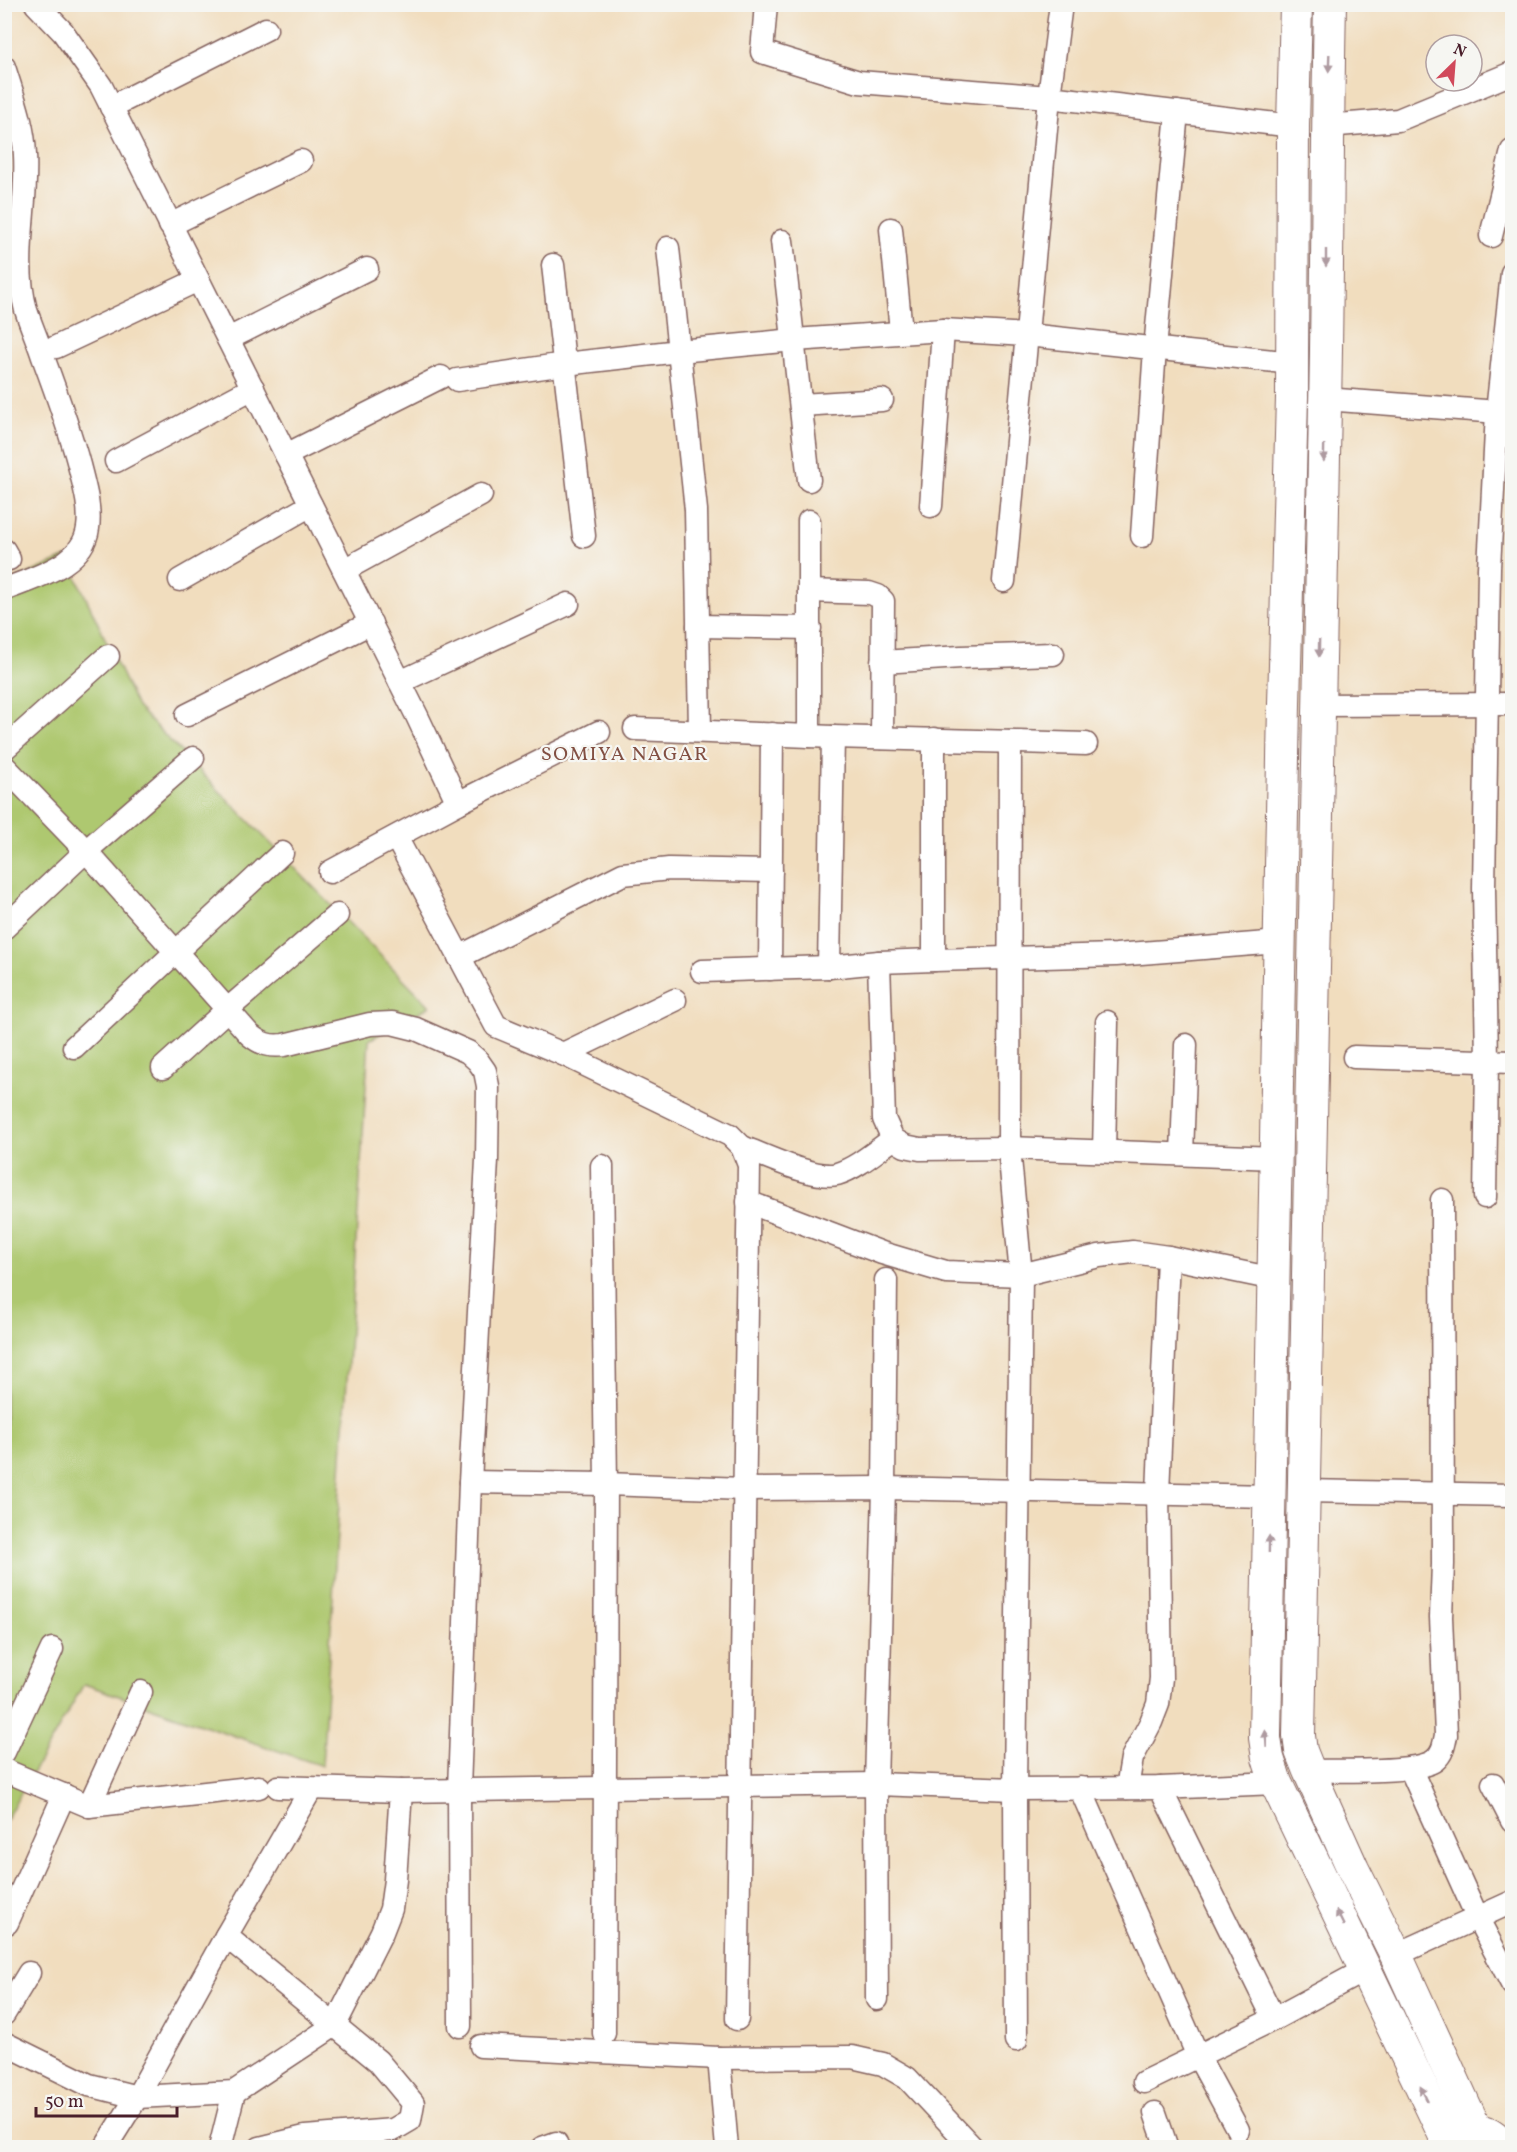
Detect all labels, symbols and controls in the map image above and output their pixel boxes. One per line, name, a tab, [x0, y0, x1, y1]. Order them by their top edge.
north arrow	[1424, 33, 1484, 93]
text: N	[1450, 39, 1470, 64]
one-way arrow	[1324, 53, 1333, 72]
one-way arrow	[1321, 248, 1331, 267]
one-way arrow	[1319, 443, 1329, 462]
one-way arrow	[1314, 638, 1324, 657]
district label: SOMIYA NAGAR	[541, 741, 709, 769]
one-way arrow	[1264, 1534, 1274, 1553]
one-way arrow	[1262, 1729, 1271, 1748]
one-way arrow	[1335, 1909, 1345, 1926]
scale bar	[36, 2080, 177, 2118]
one-way arrow	[1420, 2085, 1429, 2102]
text: 50 m	[45, 2090, 84, 2115]

